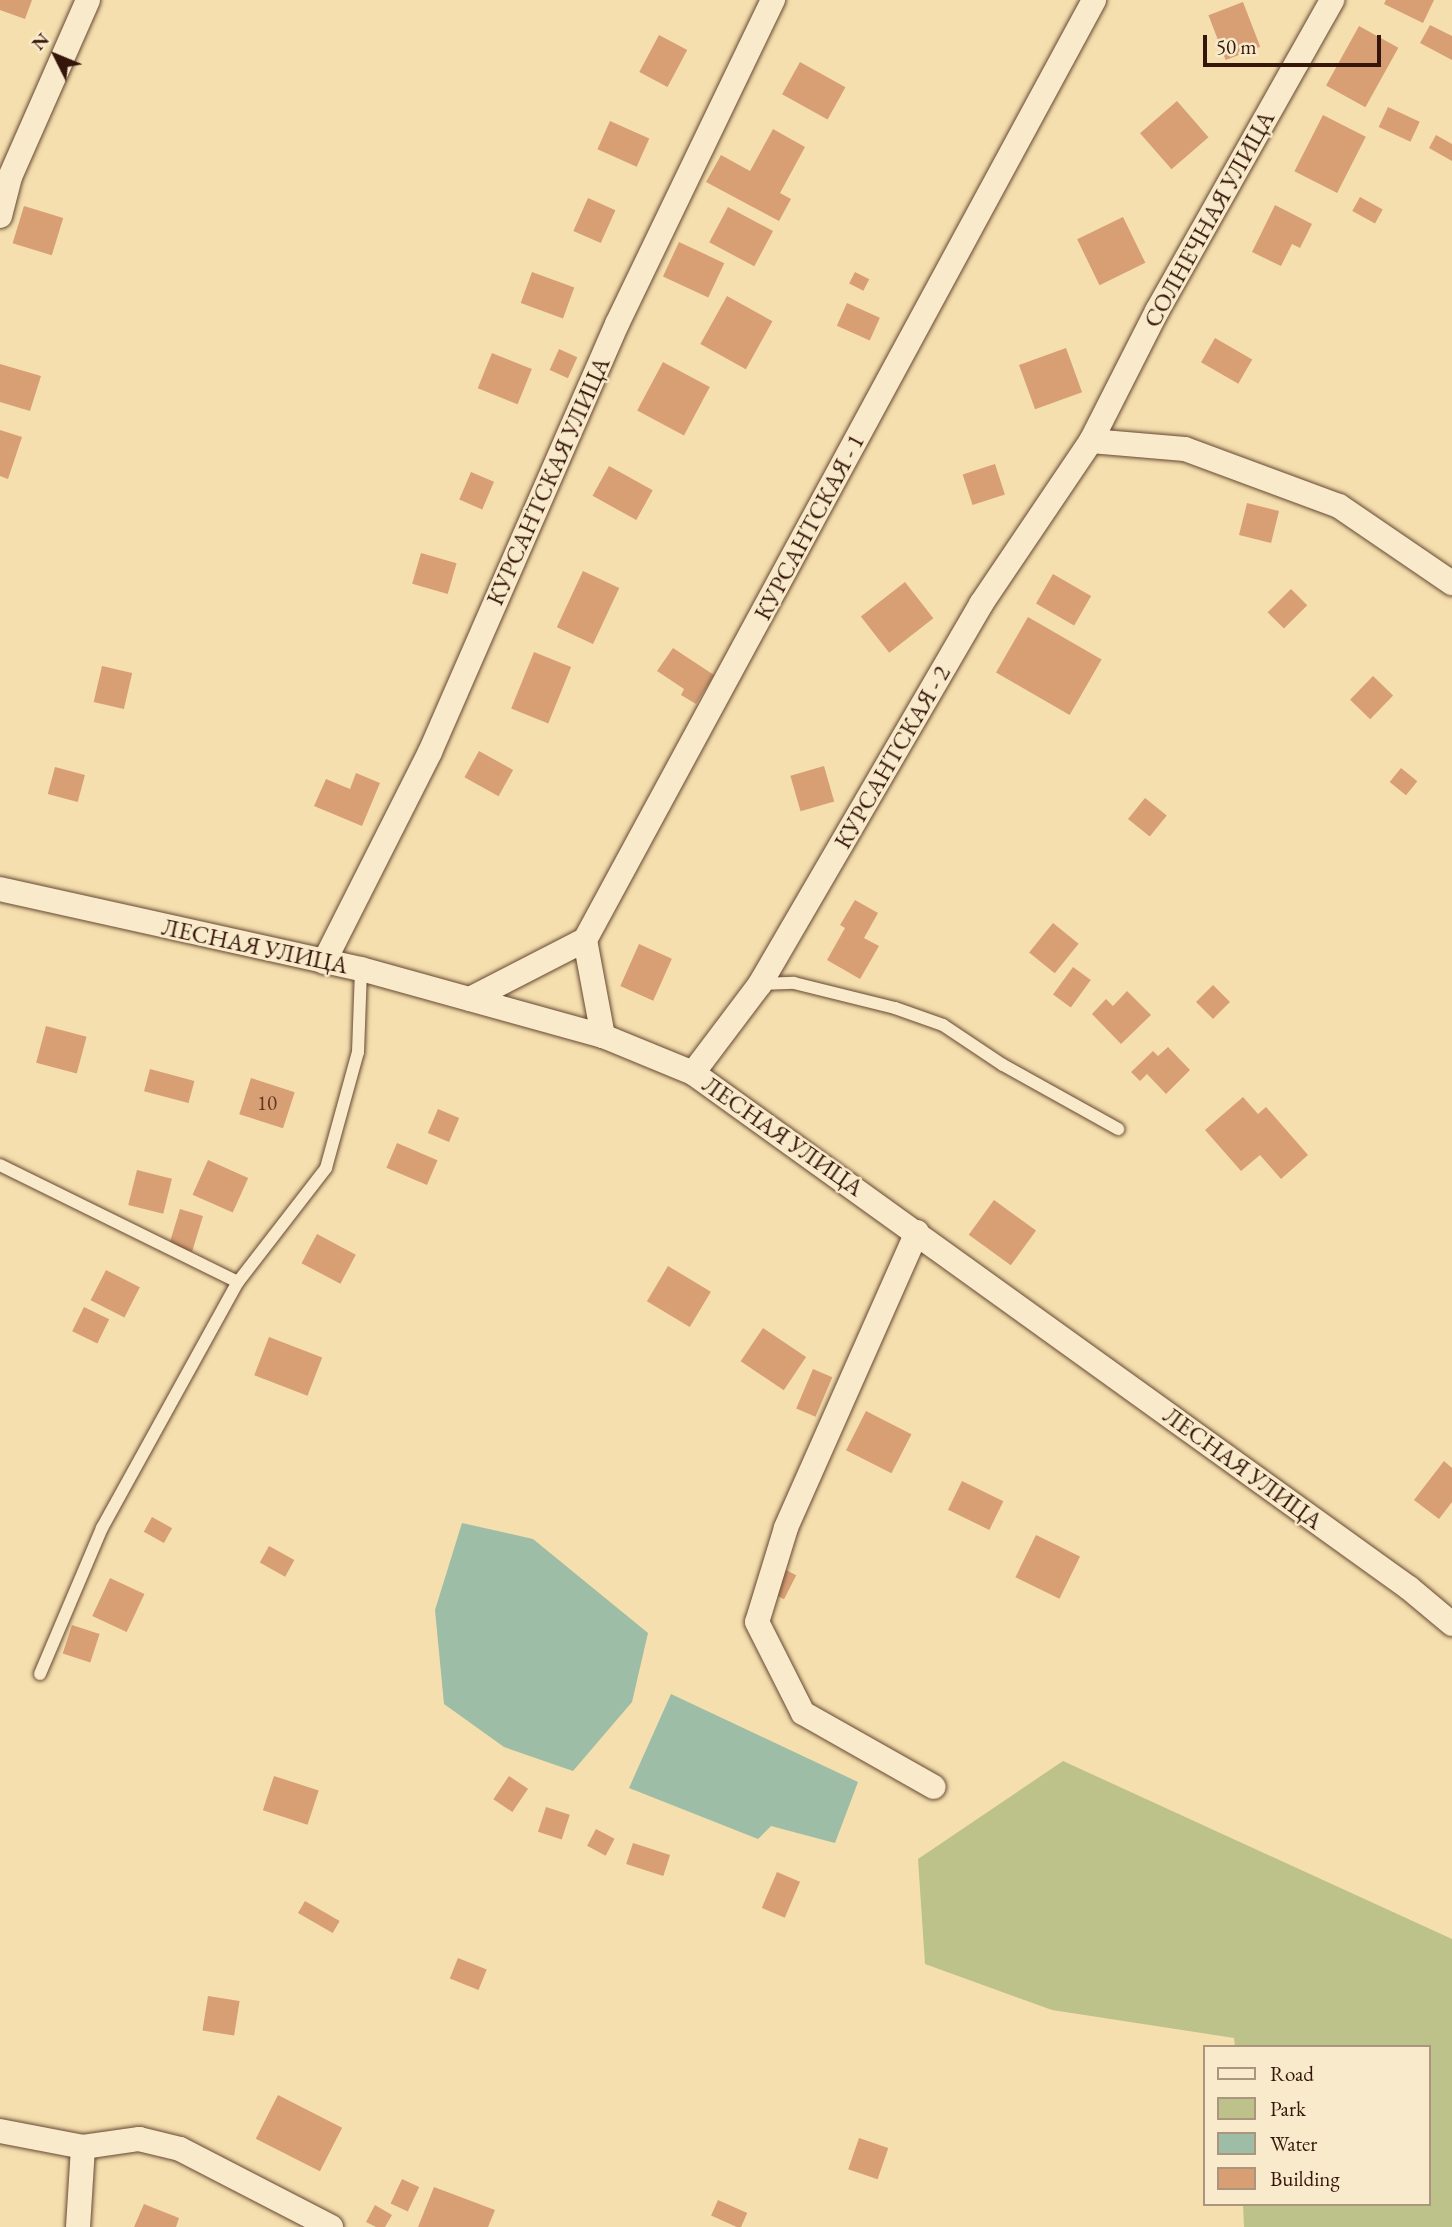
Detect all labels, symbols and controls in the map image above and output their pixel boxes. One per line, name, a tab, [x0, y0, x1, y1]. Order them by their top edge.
north arrow	[21, 21, 91, 91]
scale bar	[1207, 21, 1386, 65]
text: N	[26, 27, 55, 55]
text: 50 m	[1216, 33, 1257, 60]
street label: СОЛНЕЧНАЯ УЛИЦА	[1137, 106, 1281, 332]
street label: КУРСАНТСКАЯ УЛИЦА	[480, 352, 616, 610]
street label: КУРСАНТСКАЯ - 1	[748, 429, 870, 625]
street label: КУРСАНТСКАЯ - 2	[828, 660, 956, 854]
street label: ЛЕСНАЯ УЛИЦА	[159, 912, 351, 980]
street label: ЛЕСНАЯ УЛИЦА	[697, 1070, 869, 1202]
house number: 10	[257, 1090, 277, 1116]
street label: ЛЕСНАЯ УЛИЦА	[1158, 1401, 1328, 1535]
legend	[1204, 2045, 1431, 2206]
text: Road	[1270, 2060, 1314, 2087]
text: Park	[1270, 2095, 1306, 2122]
text: Water	[1270, 2130, 1317, 2157]
text: Building	[1270, 2165, 1340, 2192]

